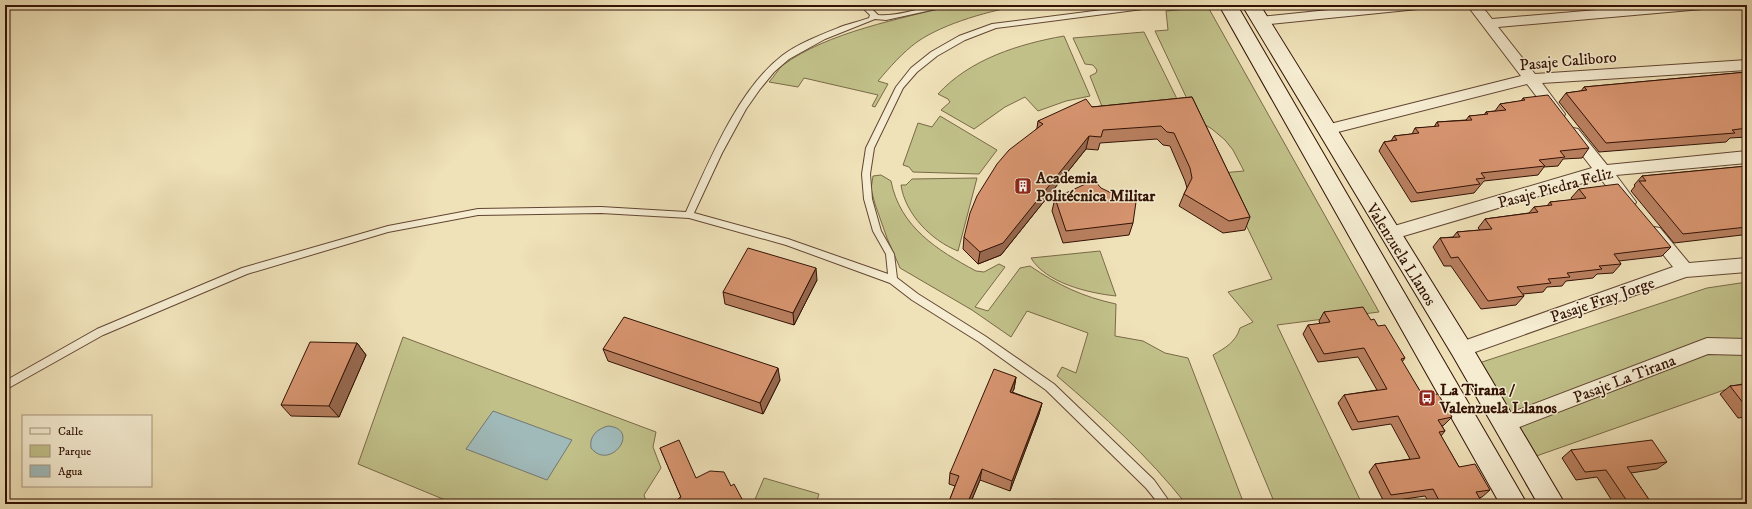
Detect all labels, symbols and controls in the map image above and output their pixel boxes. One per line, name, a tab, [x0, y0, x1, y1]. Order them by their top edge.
street label: Pasaje Caliboro	[1519, 47, 1618, 75]
street label: Pasaje Piedra Feliz	[1496, 163, 1615, 213]
place label: Academia Politécnica Militar	[1035, 168, 1156, 206]
building icon: Academia Politécnica Militar	[1013, 176, 1033, 196]
street label: Valenzuela Llanos	[1361, 199, 1441, 309]
street label: Pasaje Fray Jorge	[1548, 273, 1657, 327]
street label: Pasaje La Tirana	[1570, 350, 1679, 408]
place label: La Tirana / Valenzuela Llanos	[1439, 380, 1557, 418]
bus stop icon: La Tirana / Valenzuela Llanos	[1417, 388, 1437, 408]
legend	[22, 415, 152, 487]
text: Calle	[58, 424, 83, 439]
text: Parque	[58, 444, 91, 459]
text: Agua	[58, 464, 83, 479]

